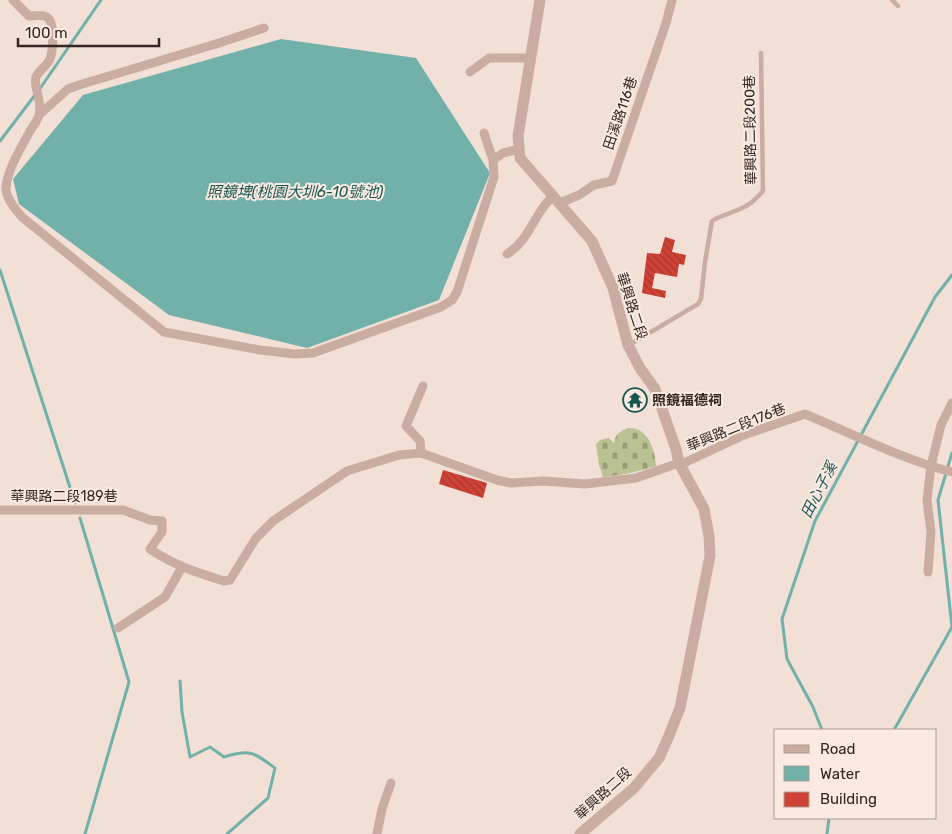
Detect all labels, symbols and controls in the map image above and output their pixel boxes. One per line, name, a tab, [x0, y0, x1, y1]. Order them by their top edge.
scale bar	[18, 15, 159, 47]
text: 100 m	[25, 24, 67, 42]
street label: 田溪路116巷	[600, 74, 641, 152]
street label: 華興路二段200巷	[741, 75, 760, 185]
water label: 照鏡埤(桃園大圳6-10號池)	[207, 183, 383, 201]
street label: 華興路二段	[613, 270, 650, 342]
temple icon: 照鏡福德祠	[622, 387, 648, 413]
place label: 照鏡福德祠	[652, 392, 722, 409]
street label: 華興路二段176巷	[684, 400, 788, 455]
water label: 田心子溪	[797, 457, 842, 521]
street label: 華興路二段189巷	[10, 488, 118, 505]
legend	[774, 729, 937, 819]
text: Road	[820, 740, 856, 758]
street label: 華興路二段	[572, 764, 635, 823]
text: Water	[820, 765, 860, 783]
text: Building	[820, 790, 877, 808]

